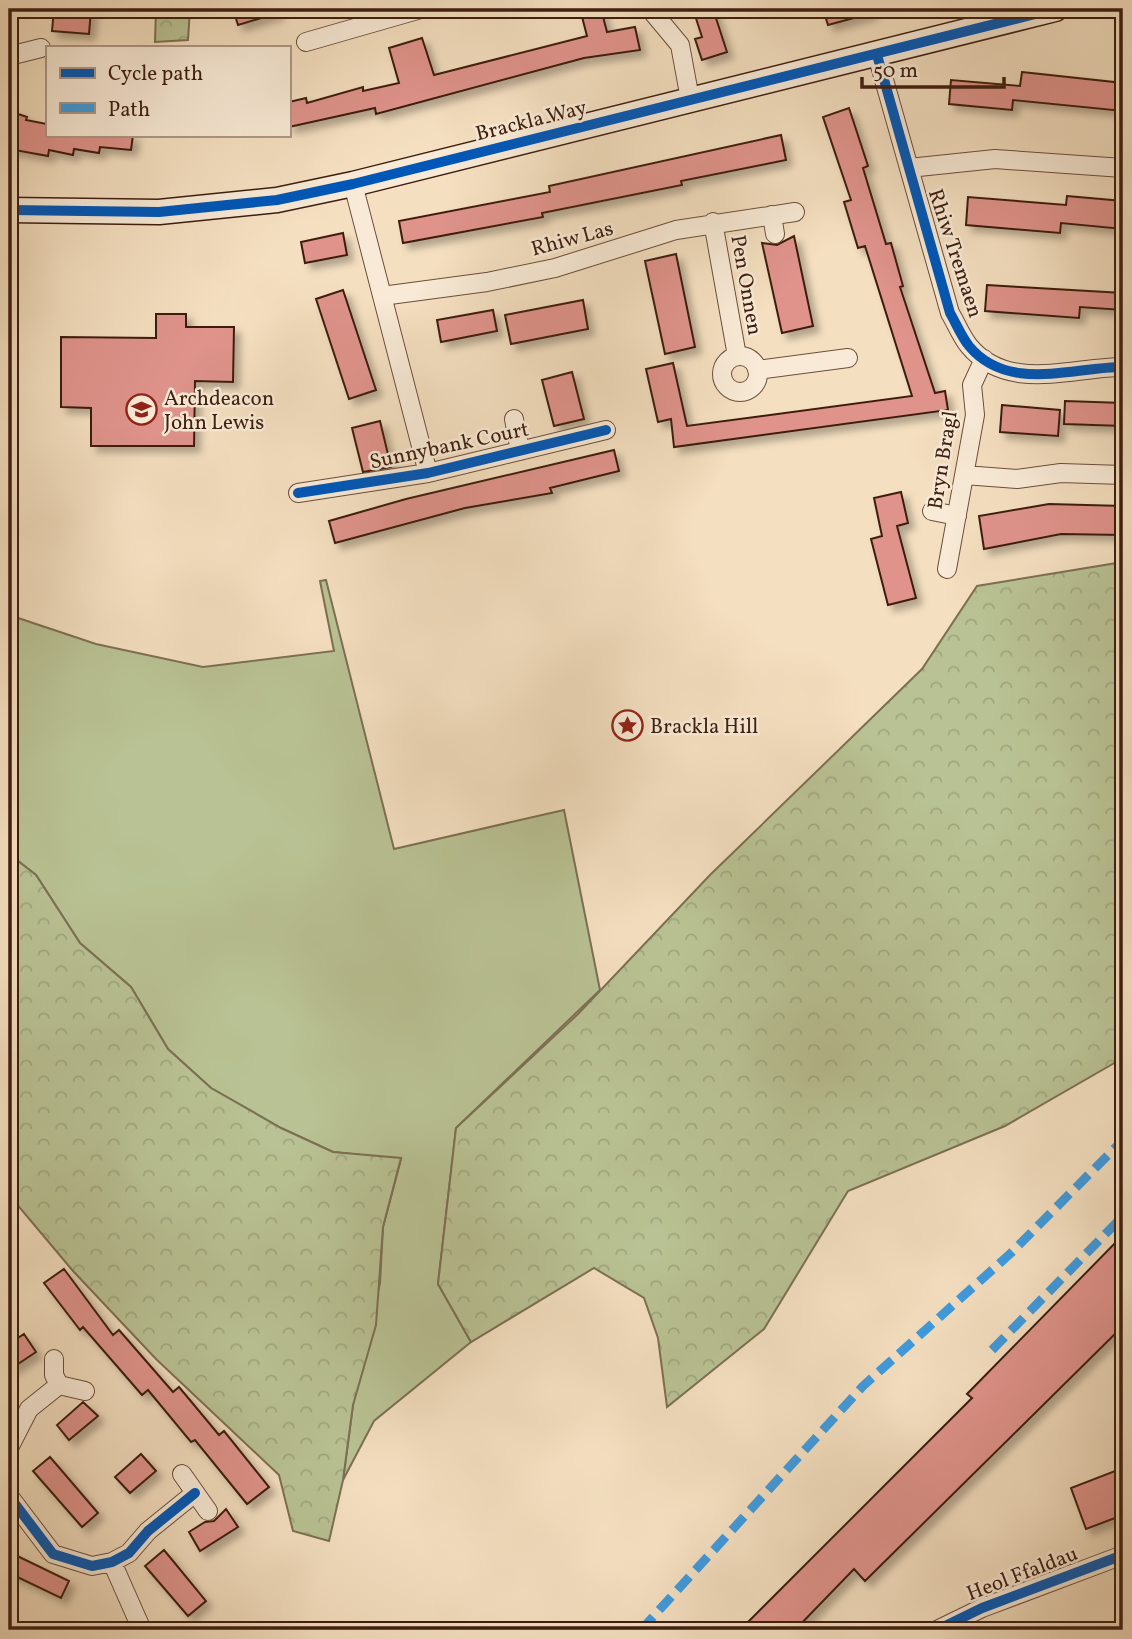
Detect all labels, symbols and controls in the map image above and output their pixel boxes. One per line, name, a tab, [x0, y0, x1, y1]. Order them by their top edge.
legend	[46, 46, 290, 136]
scale bar	[862, 46, 1004, 90]
text: 50 m	[873, 57, 918, 86]
text: Cycle path	[108, 60, 203, 89]
street label: Brackla Way	[473, 93, 591, 149]
text: Path	[108, 96, 150, 125]
street label: Rhiw Tremaen	[920, 185, 989, 322]
street label: Rhiw Las	[528, 215, 617, 264]
street label: Pen Onnen	[722, 233, 769, 338]
place label: Archdeacon John Lewis	[164, 385, 274, 438]
school or university icon: Archdeacon John Lewis	[124, 393, 158, 427]
street label: Bryn Bragl	[921, 409, 966, 512]
street label: Sunnybank Court	[367, 415, 532, 477]
place icon: Brackla Hill	[610, 709, 644, 743]
place label: Brackla Hill	[650, 713, 758, 742]
street label: Heol Ffaldau	[963, 1540, 1082, 1609]

